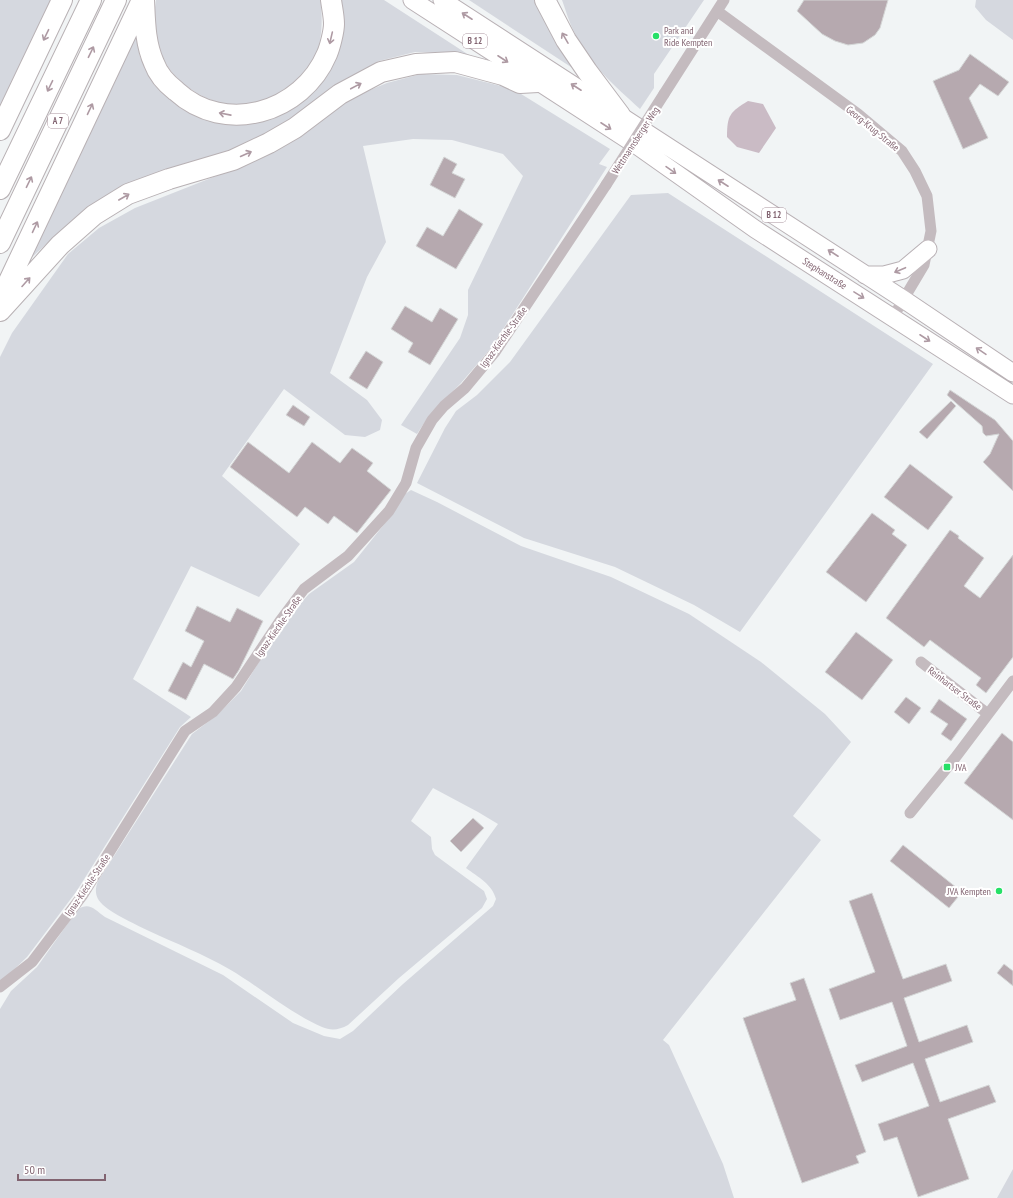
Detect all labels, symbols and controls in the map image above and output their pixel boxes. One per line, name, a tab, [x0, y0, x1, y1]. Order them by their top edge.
one-way arrow	[462, 12, 473, 20]
place label: Park and Ride Kempten	[664, 24, 712, 49]
one-way arrow	[41, 29, 49, 41]
marker: Park and Ride Kempten	[651, 31, 661, 41]
one-way arrow	[327, 32, 335, 45]
one-way arrow	[561, 32, 569, 44]
road number: B 12	[463, 34, 487, 48]
one-way arrow	[88, 47, 95, 59]
one-way arrow	[497, 55, 508, 63]
one-way arrow	[46, 79, 53, 91]
one-way arrow	[350, 81, 362, 89]
one-way arrow	[570, 82, 582, 90]
street label: Georg-Krug-Straße	[843, 103, 902, 154]
one-way arrow	[87, 104, 94, 116]
street label: Wettmannsberger Weg	[609, 104, 662, 176]
one-way arrow	[219, 110, 232, 118]
road number: A 7	[48, 114, 68, 128]
one-way arrow	[600, 122, 611, 130]
one-way arrow	[240, 150, 252, 157]
one-way arrow	[665, 166, 676, 174]
one-way arrow	[26, 176, 33, 188]
one-way arrow	[718, 179, 729, 187]
one-way arrow	[118, 193, 130, 201]
road number: B 12	[762, 208, 786, 222]
one-way arrow	[32, 221, 39, 233]
one-way arrow	[827, 249, 838, 258]
street label: Stephanstraße	[800, 255, 849, 292]
one-way arrow	[894, 267, 906, 274]
one-way arrow	[22, 277, 31, 287]
one-way arrow	[853, 292, 865, 300]
street label: Ignaz-Kiechle-Straße	[477, 304, 530, 370]
one-way arrow	[919, 334, 930, 342]
one-way arrow	[975, 347, 986, 355]
street label: Ignaz-Kiechle-Straße	[252, 593, 305, 660]
street label: Reinhartser Straße	[925, 664, 984, 713]
place label: JVA	[954, 761, 967, 774]
marker: JVA	[942, 762, 952, 772]
street label: Ignaz-Kiechle-Straße	[62, 852, 113, 919]
place label: JVA Kempten	[946, 885, 991, 898]
marker: JVA Kempten	[994, 886, 1004, 896]
scale bar	[18, 1156, 105, 1182]
text: 50 m	[24, 1162, 45, 1177]

